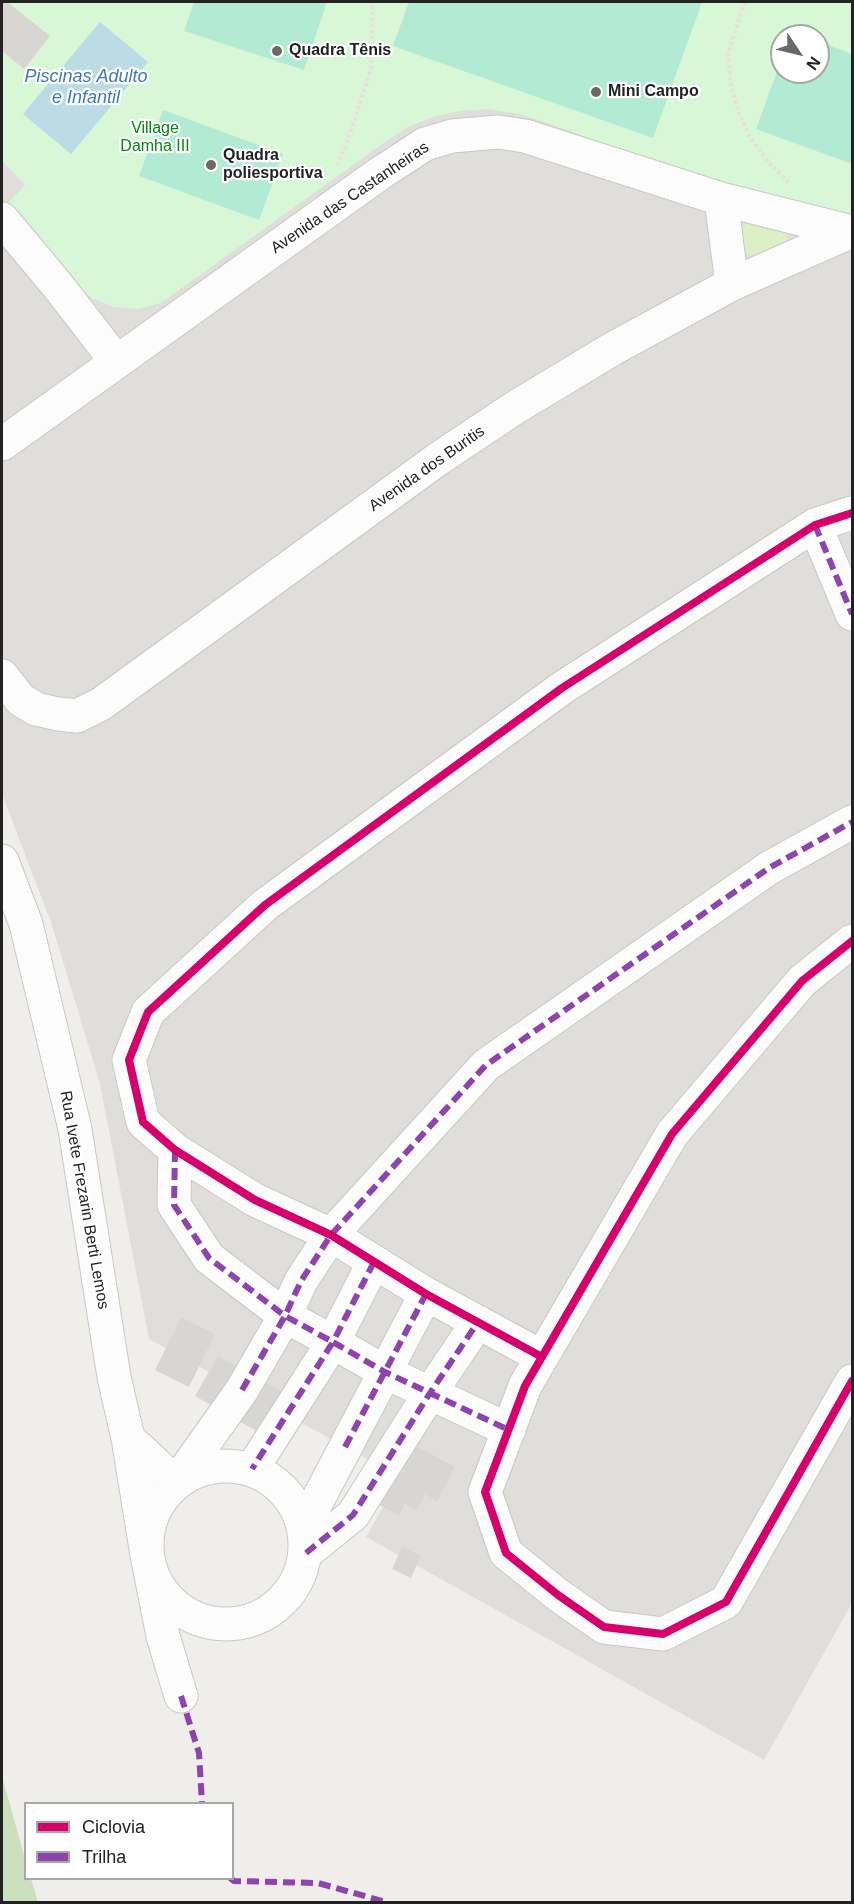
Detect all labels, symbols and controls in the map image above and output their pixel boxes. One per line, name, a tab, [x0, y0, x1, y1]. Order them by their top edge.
north arrow	[770, 24, 830, 84]
place label: Quadra Tênis	[289, 41, 391, 61]
marker: Quadra Tênis	[270, 44, 284, 58]
text: N	[803, 54, 824, 73]
water label: Piscinas Adulto e Infantil	[24, 66, 148, 109]
place label: Mini Campo	[608, 82, 699, 102]
marker: Mini Campo	[589, 85, 603, 99]
park label: Village Damha III	[120, 119, 190, 157]
street label: Avenida das Castanheiras	[267, 138, 433, 258]
place label: Quadra poliesportiva	[223, 146, 323, 184]
marker: Quadra poliesportiva	[204, 158, 218, 172]
street label: Avenida dos Buritis	[366, 422, 488, 516]
street label: Rua Ivete Frezarin Berti Lemos	[55, 1089, 113, 1311]
legend	[24, 1802, 234, 1880]
text: Ciclovia	[82, 1817, 145, 1837]
text: Trilha	[82, 1847, 126, 1867]

